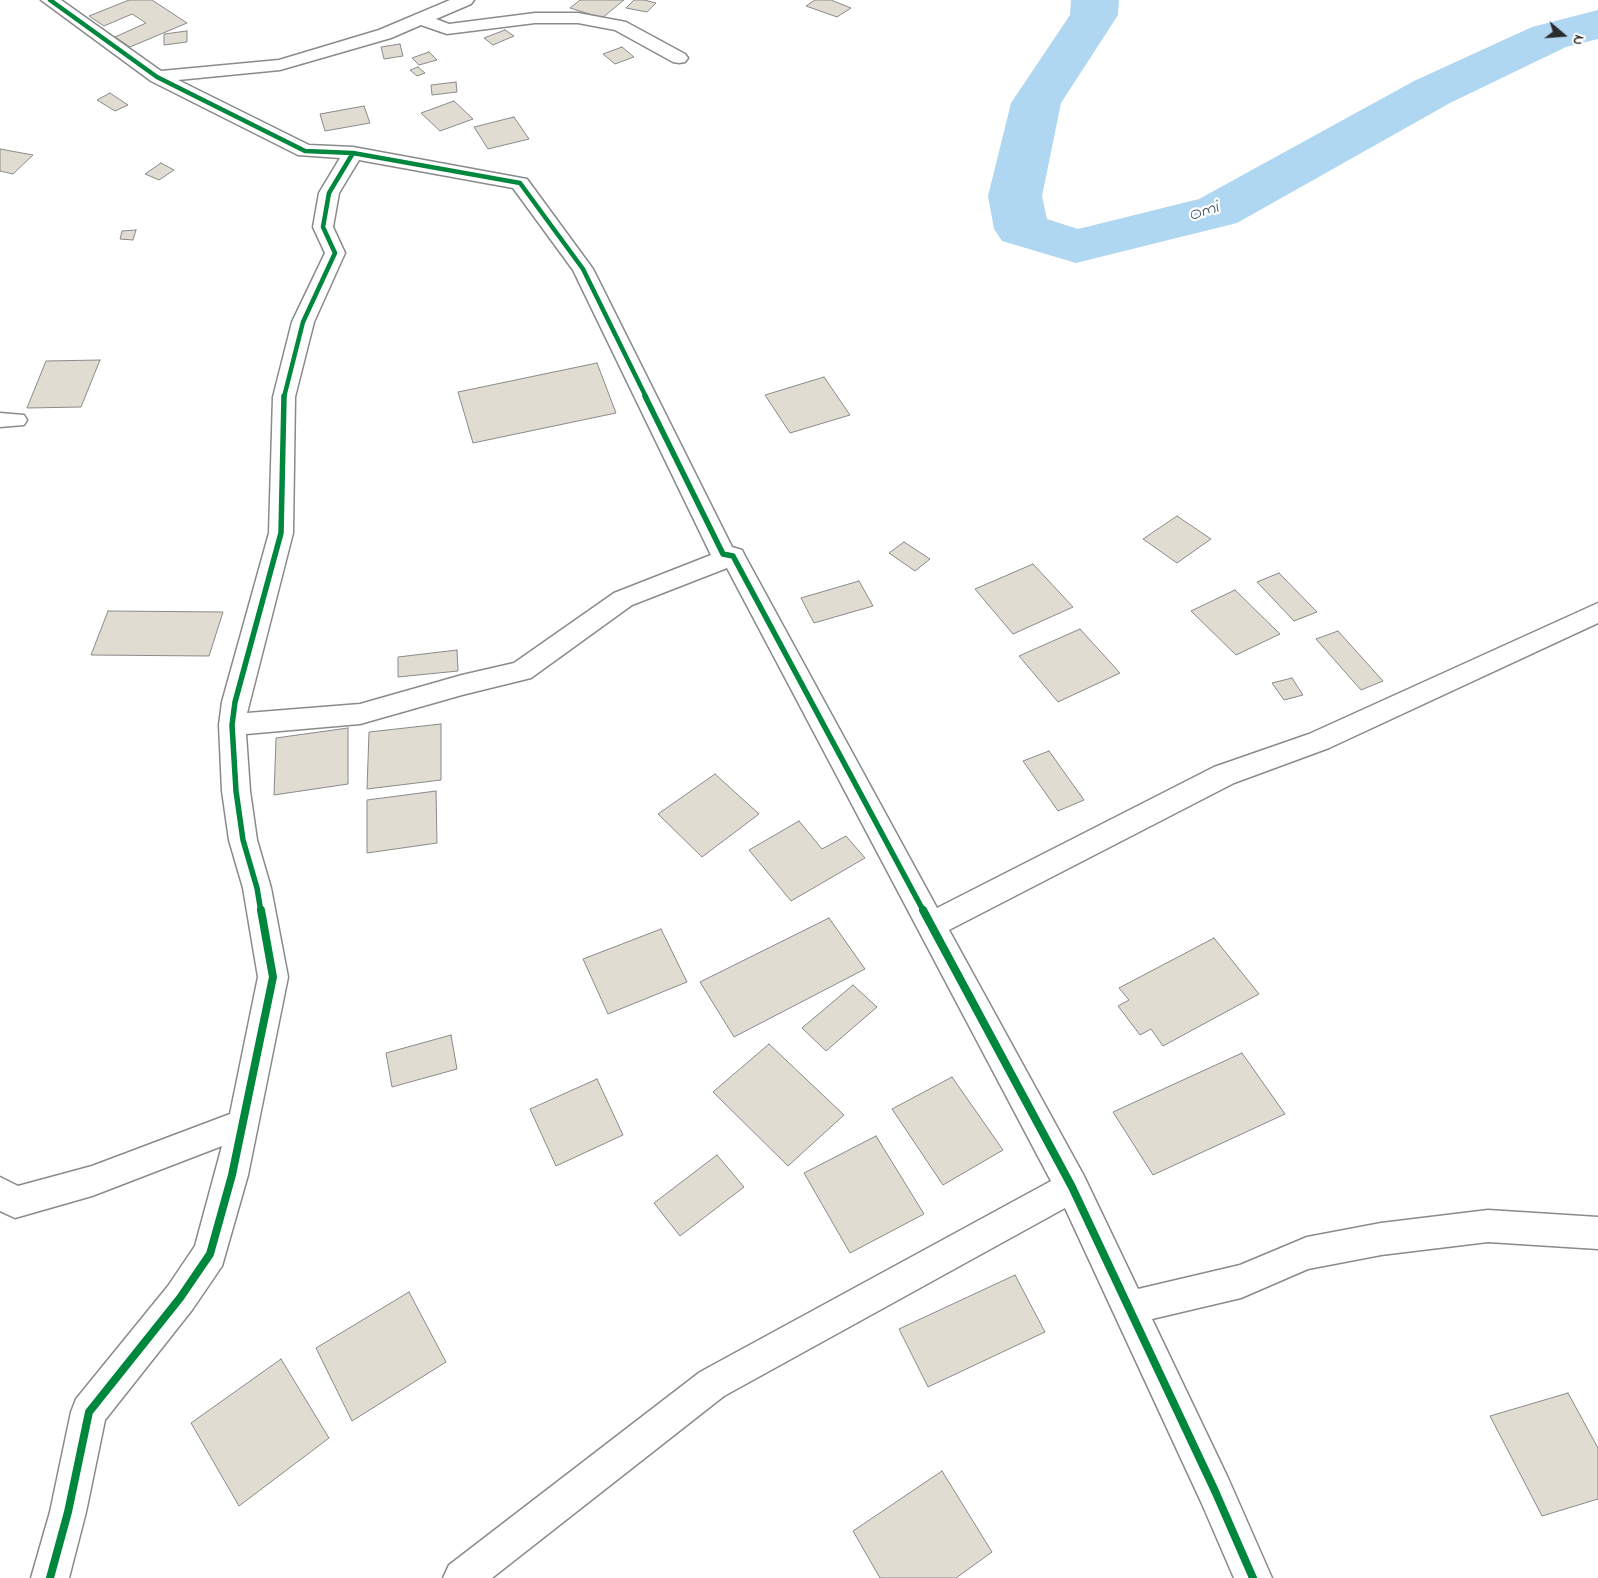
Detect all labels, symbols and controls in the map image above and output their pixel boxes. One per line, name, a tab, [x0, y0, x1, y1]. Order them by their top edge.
north arrow	[1538, 10, 1588, 60]
text: N	[1566, 32, 1589, 48]
water label: Omi	[1186, 198, 1222, 228]

